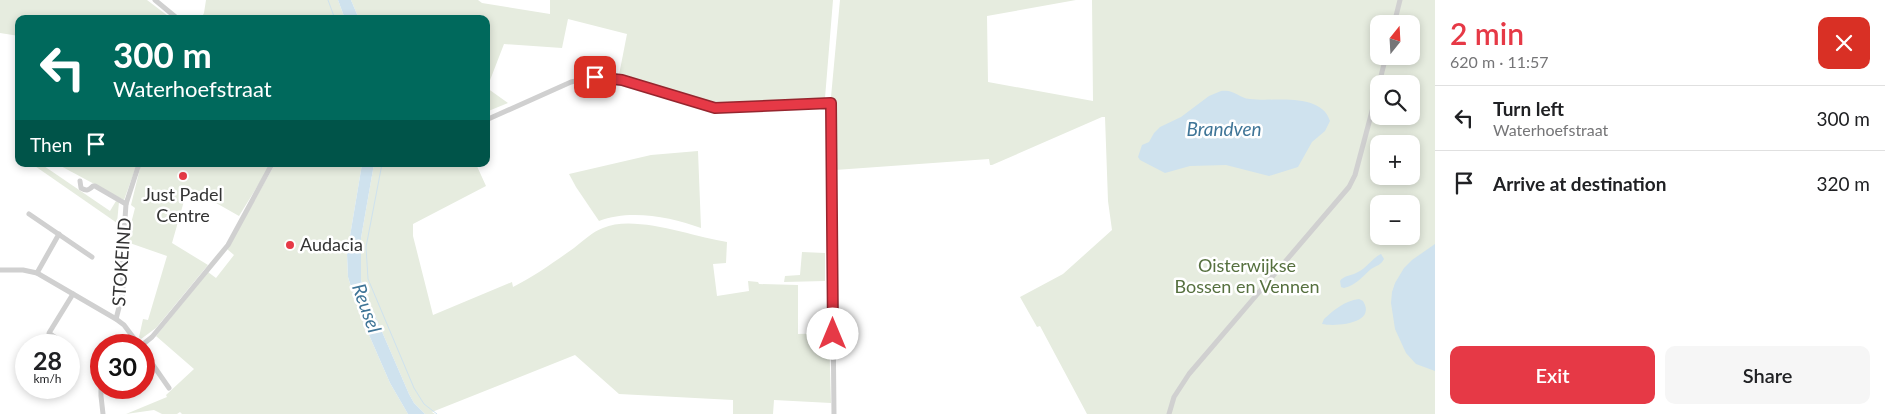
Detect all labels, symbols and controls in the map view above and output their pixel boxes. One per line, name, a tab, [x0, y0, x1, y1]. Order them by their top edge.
north arrow	[1370, 15, 1420, 65]
map controls	[1370, 15, 1420, 245]
text: 2 min	[1450, 15, 1524, 51]
button: close	[1818, 17, 1870, 69]
text: 300 m	[113, 33, 212, 75]
icon: left	[30, 35, 95, 100]
text: 620 m · 11:57	[1450, 52, 1549, 71]
pin	[574, 56, 616, 98]
icon: arrive	[581, 63, 609, 91]
text: Waterhoefstraat	[113, 75, 272, 102]
button: search	[1370, 75, 1420, 125]
text: Turn left	[1493, 97, 1564, 120]
icon: left	[1450, 104, 1478, 132]
text: 300 m	[1816, 107, 1870, 130]
water label: Brandven	[1186, 117, 1262, 140]
text: Waterhoefstraat	[1493, 120, 1608, 139]
icon: arrive	[82, 130, 110, 158]
text: Then	[30, 133, 72, 156]
button: +	[1370, 135, 1420, 185]
icon: arrive	[1450, 169, 1478, 197]
marker: Just Padel Centre	[177, 170, 189, 182]
text: Arrive at destination	[1493, 172, 1666, 195]
text: 320 m	[1816, 172, 1870, 195]
place label: Just Padel Centre	[143, 183, 223, 226]
button: −	[1370, 195, 1420, 245]
street label: STOKEIND	[107, 217, 135, 307]
place label: Audacia	[300, 233, 363, 255]
marker: Audacia	[284, 239, 296, 251]
park label: Oisterwijkse Bossen en Vennen	[1175, 254, 1319, 297]
water label: Reusel	[348, 280, 387, 336]
position arrow	[806, 307, 858, 359]
speed limit sign: 30	[90, 334, 155, 399]
text: 28	[33, 345, 62, 375]
button: Exit	[1450, 346, 1655, 404]
button: Share	[1665, 346, 1870, 404]
text: km/h	[33, 371, 62, 386]

